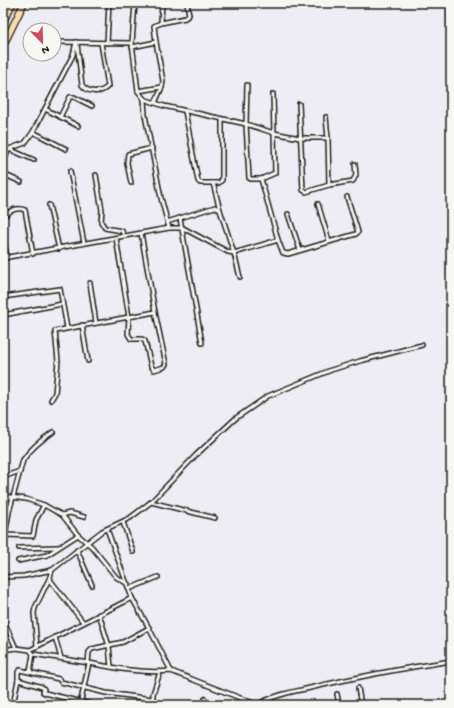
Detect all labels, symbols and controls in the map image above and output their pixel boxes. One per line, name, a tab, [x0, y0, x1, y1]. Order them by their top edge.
north arrow	[22, 22, 62, 62]
text: N	[39, 42, 51, 56]

